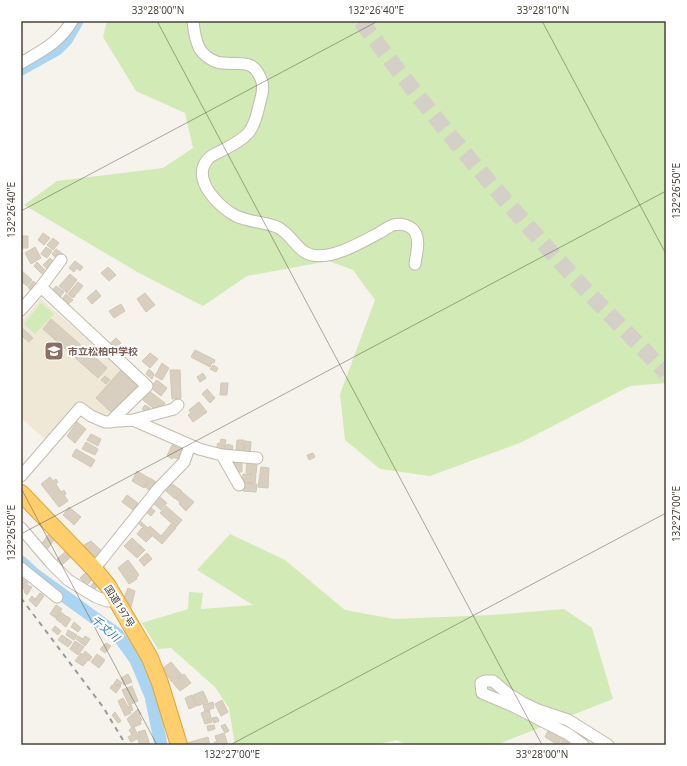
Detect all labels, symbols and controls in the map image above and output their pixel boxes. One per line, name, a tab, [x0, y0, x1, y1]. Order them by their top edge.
text: 33°28'00"N	[132, 3, 184, 17]
text: 132°26'40"E	[348, 3, 404, 17]
text: 33°28'10"N	[517, 3, 569, 17]
text: 132°26'50"E	[669, 163, 683, 219]
text: 132°26'40"E	[4, 182, 18, 238]
school or university icon: 市立松柏中学校	[43, 340, 65, 362]
place label: 市立松柏中学校	[68, 344, 138, 358]
text: 132°27'00"E	[669, 486, 683, 542]
text: 132°26'50"E	[4, 505, 18, 561]
street label: 国道197号	[102, 582, 138, 630]
water label: 千丈川	[89, 612, 124, 645]
text: 132°27'00"E	[204, 747, 260, 761]
text: 33°28'00"N	[516, 747, 568, 761]

